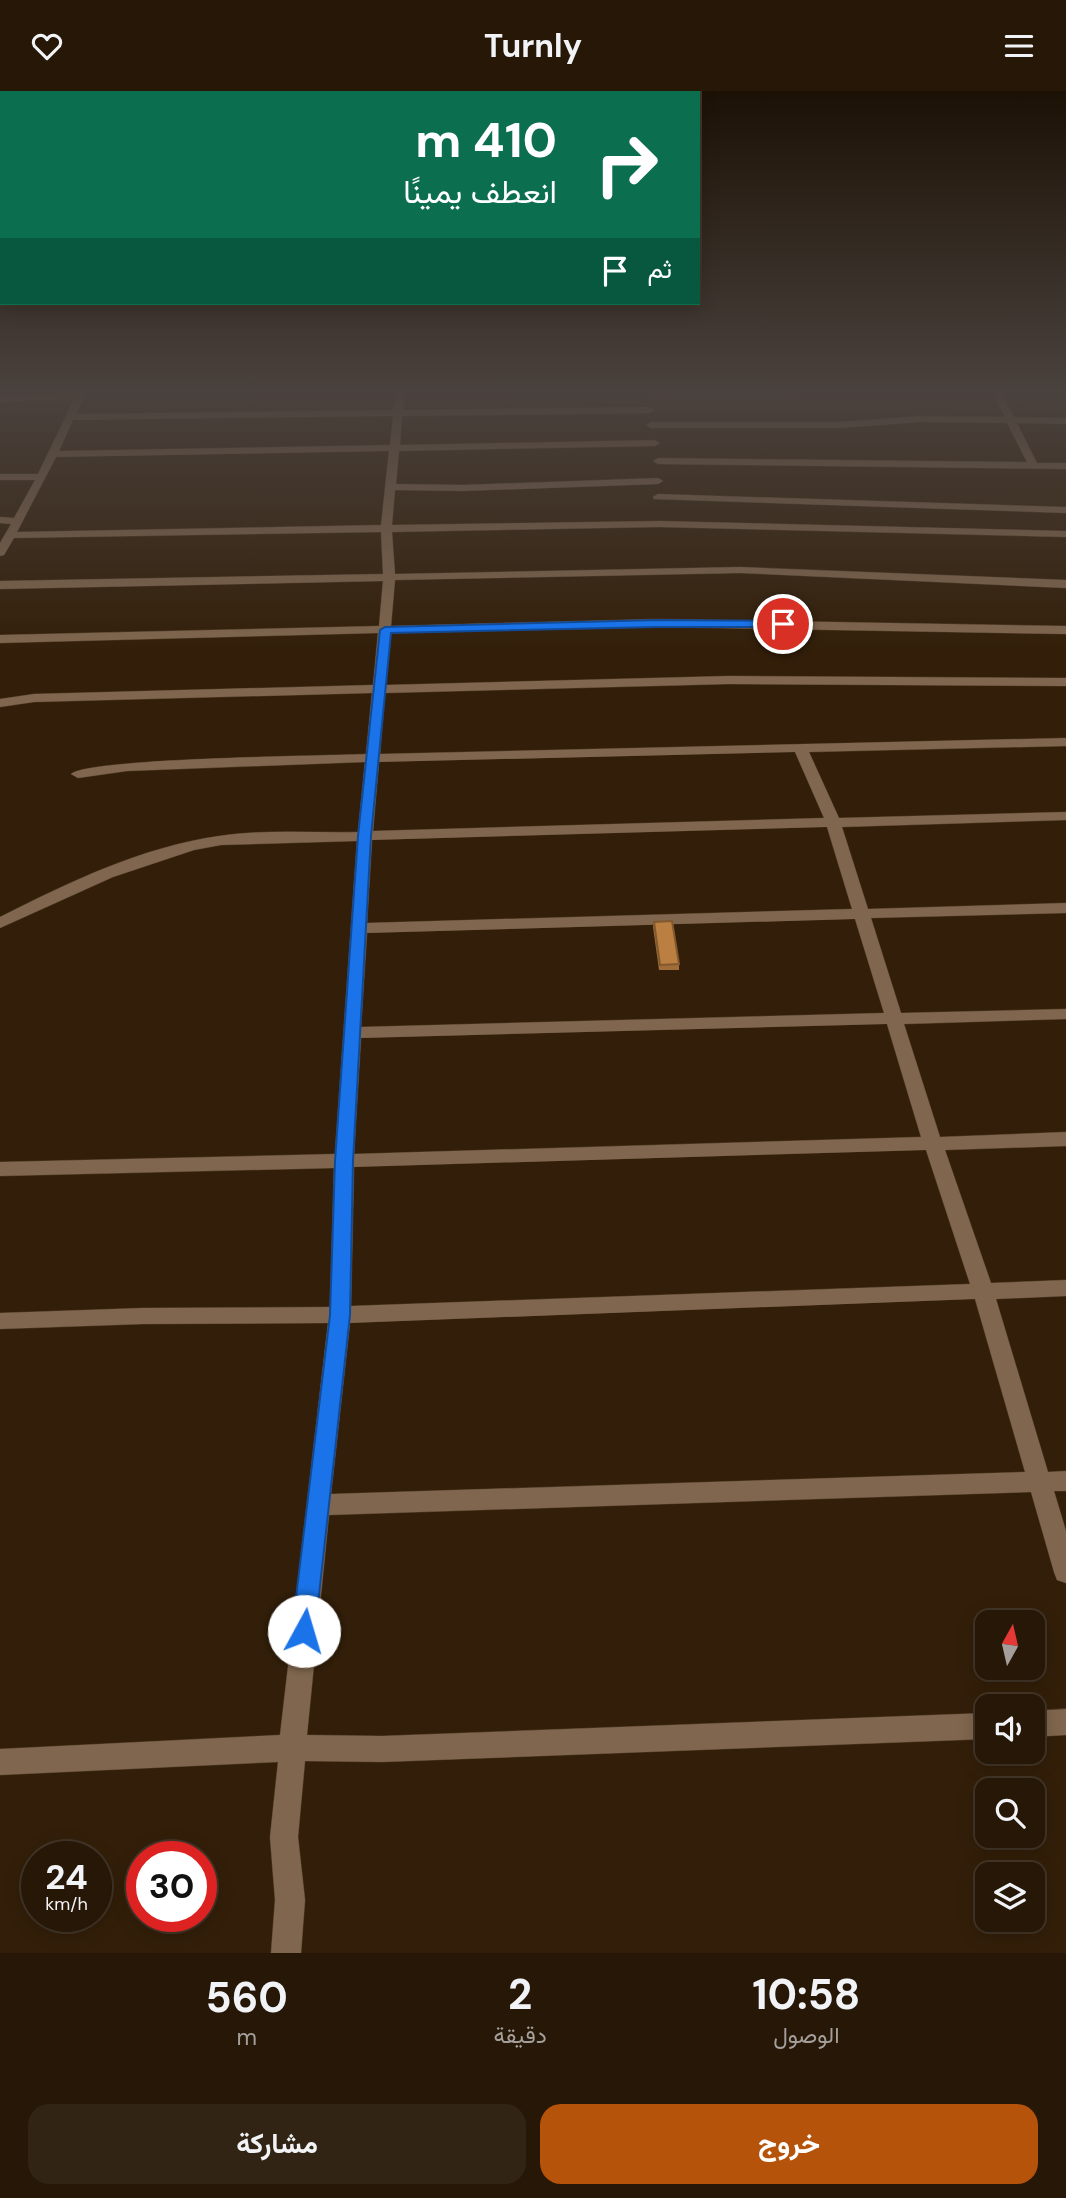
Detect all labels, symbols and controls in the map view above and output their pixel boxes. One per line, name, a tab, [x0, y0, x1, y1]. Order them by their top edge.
text: Turnly	[484, 25, 582, 67]
icon: heart	[28, 27, 66, 65]
icon: menu	[1000, 27, 1038, 65]
text: 410 m	[415, 108, 557, 172]
icon: right	[581, 119, 672, 210]
text: انعطف يمينًا	[403, 171, 557, 213]
icon: arrive	[596, 252, 634, 290]
text: ثم	[648, 252, 672, 286]
pin	[753, 594, 813, 654]
icon: arrive	[764, 605, 802, 643]
position arrow	[267, 1594, 341, 1668]
north arrow	[975, 1610, 1045, 1680]
map controls	[975, 1610, 1045, 1932]
button: sound	[975, 1694, 1045, 1764]
button: search	[975, 1778, 1045, 1848]
speed limit sign: 30	[126, 1841, 217, 1932]
text: 24	[45, 1854, 88, 1900]
button: layers	[975, 1862, 1045, 1932]
text: km/h	[45, 1892, 88, 1916]
text: 2	[508, 1967, 532, 2022]
text: 10:58	[752, 1967, 860, 2022]
text: 560	[206, 1970, 288, 2025]
text: دقيقة	[493, 2020, 547, 2050]
text: الوصول	[773, 2020, 840, 2050]
text: m	[236, 2022, 257, 2052]
button: مشاركة	[28, 2104, 526, 2184]
button: خروج	[540, 2104, 1038, 2184]

